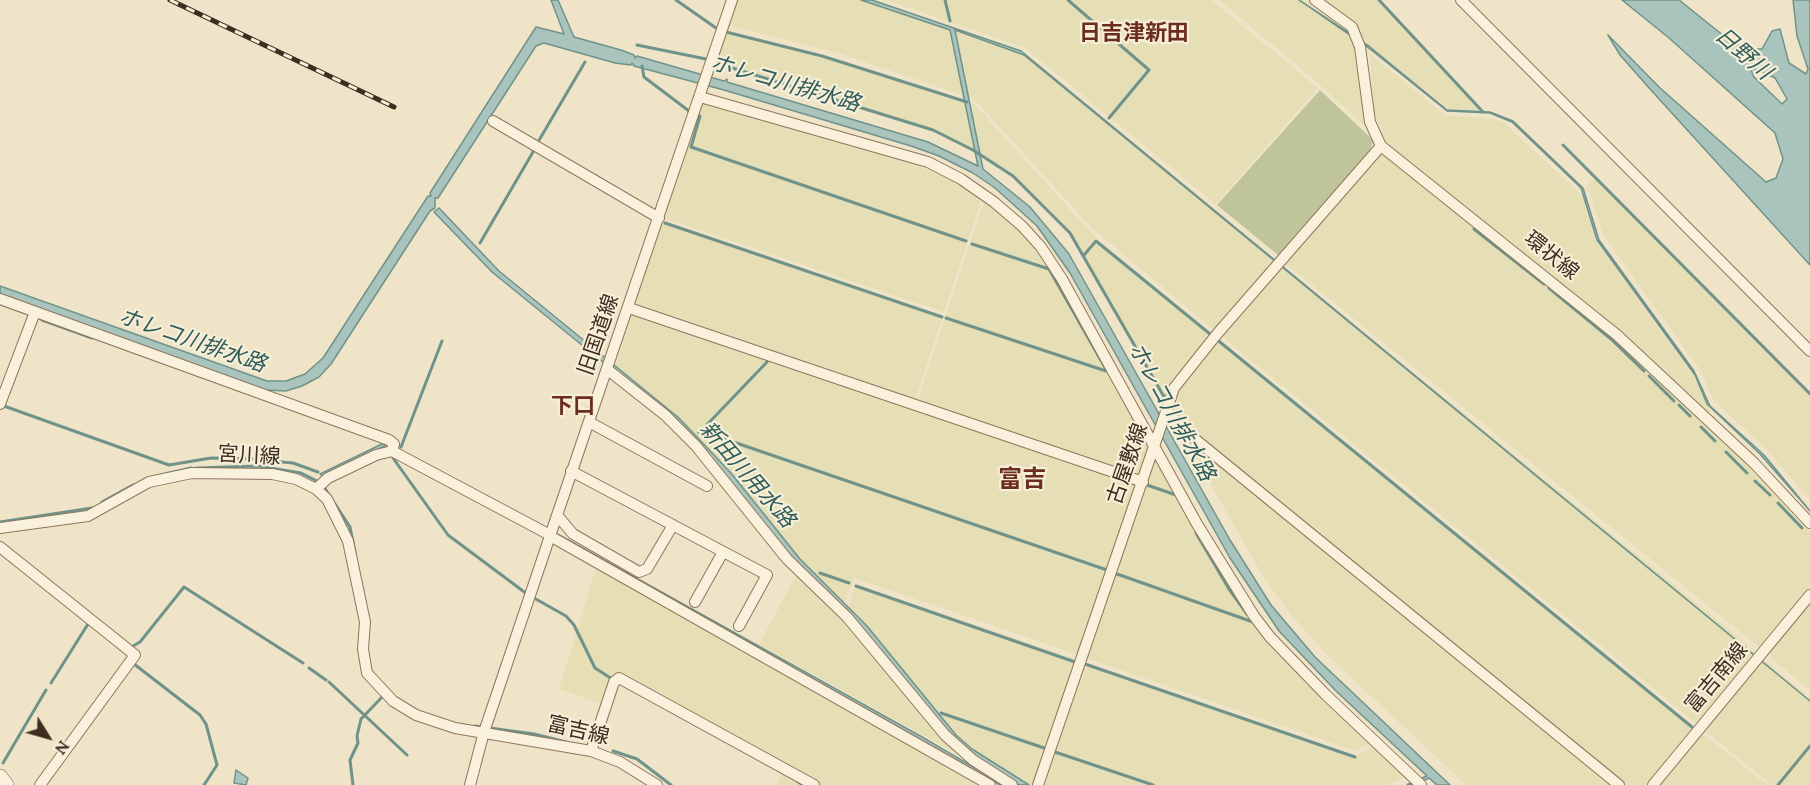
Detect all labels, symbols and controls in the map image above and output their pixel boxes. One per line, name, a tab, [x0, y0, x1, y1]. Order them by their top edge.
district label: 日吉津新田	[1079, 21, 1189, 47]
water label: 日野川	[1709, 22, 1777, 86]
water label: ホレコ川排水路	[707, 50, 863, 118]
street label: 環状線	[1519, 226, 1583, 286]
street label: 旧国道線	[573, 291, 625, 379]
water label: ホレコ川排水路	[115, 303, 269, 379]
water label: ホレコ川排水路	[1122, 338, 1220, 486]
district label: 下口	[551, 394, 595, 420]
water label: 新田川用水路	[694, 417, 800, 533]
street label: 古屋敷線	[1102, 420, 1154, 508]
street label: 宮川線	[217, 442, 281, 470]
district label: 富吉	[998, 466, 1046, 494]
street label: 富吉南線	[1680, 638, 1754, 718]
north arrow	[18, 707, 78, 767]
street label: 富吉線	[544, 712, 612, 750]
text: N	[51, 737, 74, 759]

